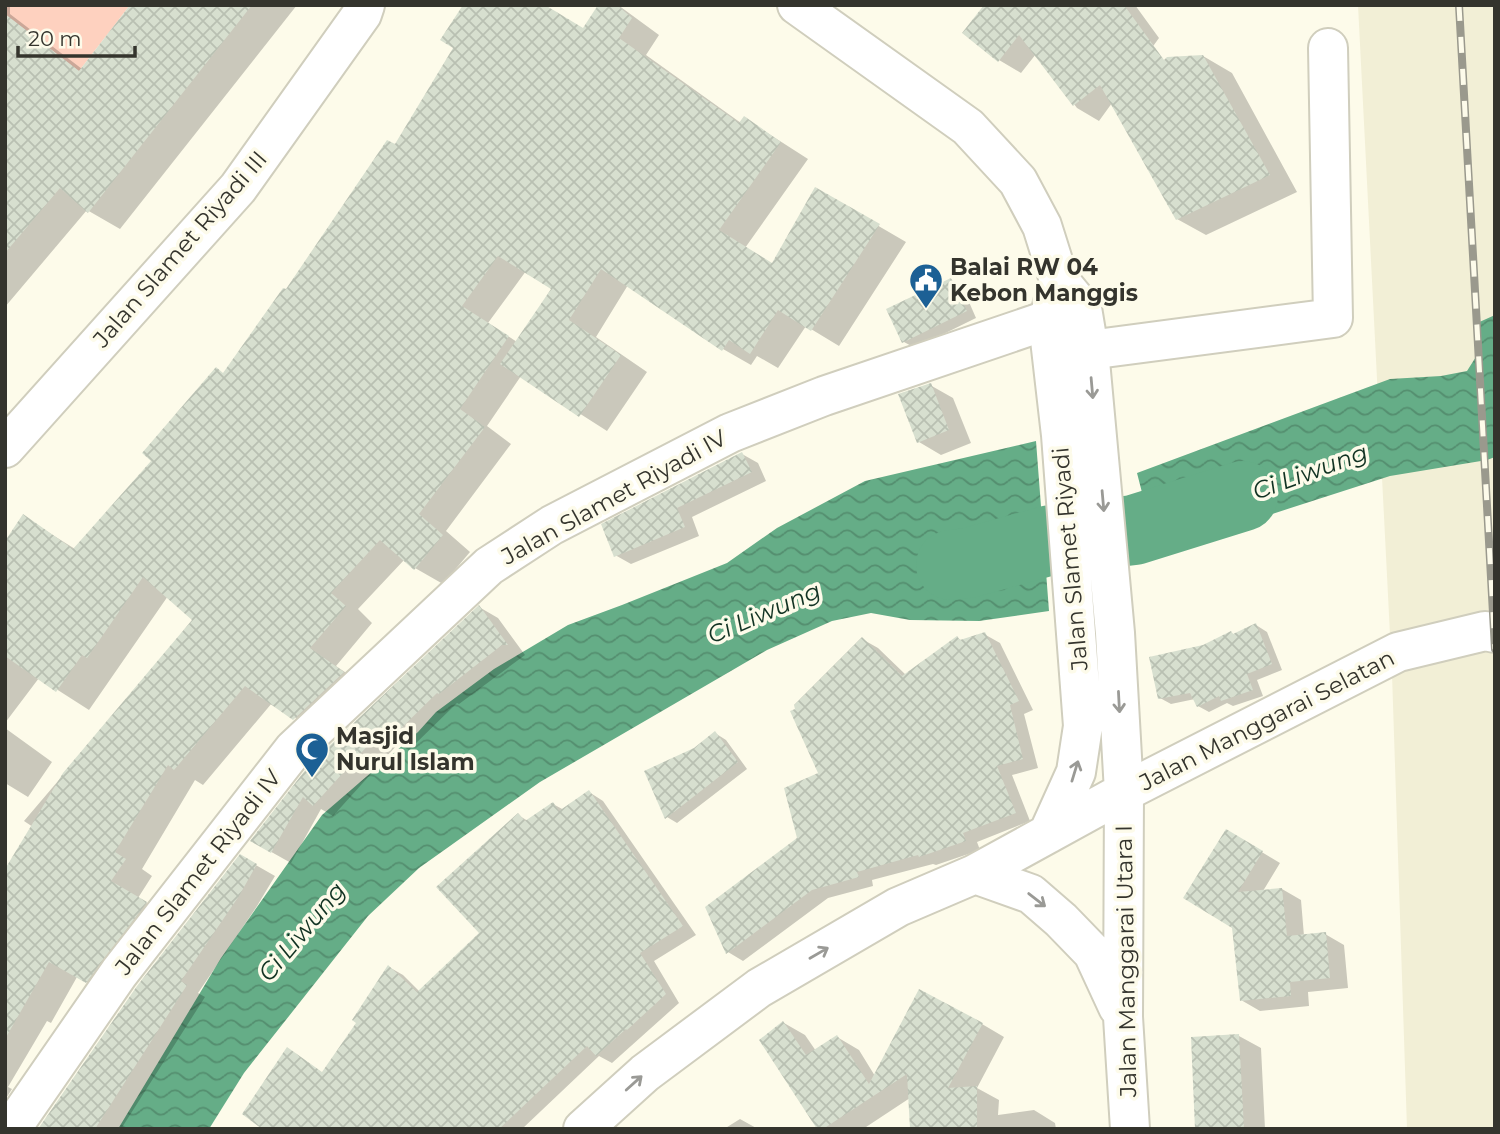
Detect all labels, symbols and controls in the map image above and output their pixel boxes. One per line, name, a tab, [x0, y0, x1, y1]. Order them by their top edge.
scale bar	[18, 14, 135, 58]
text: 20 m	[28, 26, 82, 51]
street label: Jalan Slamet Riyadi III	[86, 145, 273, 354]
place label: Balai RW 04 Kebon Manggis	[950, 253, 1138, 307]
public building icon: Balai RW 04 Kebon Manggis	[907, 261, 945, 310]
one-way arrow	[1086, 376, 1099, 399]
street label: Jalan Slamet Riyadi IV	[496, 423, 732, 571]
water label: Ci Liwung	[1248, 437, 1371, 506]
street label: Jalan Slamet Riyadi	[1046, 446, 1094, 673]
one-way arrow	[1097, 489, 1110, 511]
water label: Ci Liwung	[703, 576, 825, 649]
street label: Jalan Manggarai Selatan	[1134, 643, 1399, 797]
one-way arrow	[1113, 690, 1126, 712]
place label: Masjid Nurul Islam	[336, 722, 475, 776]
mosque icon: Masjid Nurul Islam	[293, 730, 331, 779]
one-way arrow	[1069, 761, 1082, 783]
street label: Jalan Slamet Riyadi IV	[109, 763, 287, 981]
street label: Jalan Manggarai Utara I	[1110, 825, 1142, 1098]
water label: Ci Liwung	[252, 876, 351, 987]
one-way arrow	[1028, 893, 1046, 908]
one-way arrow	[809, 946, 829, 960]
one-way arrow	[624, 1075, 642, 1091]

